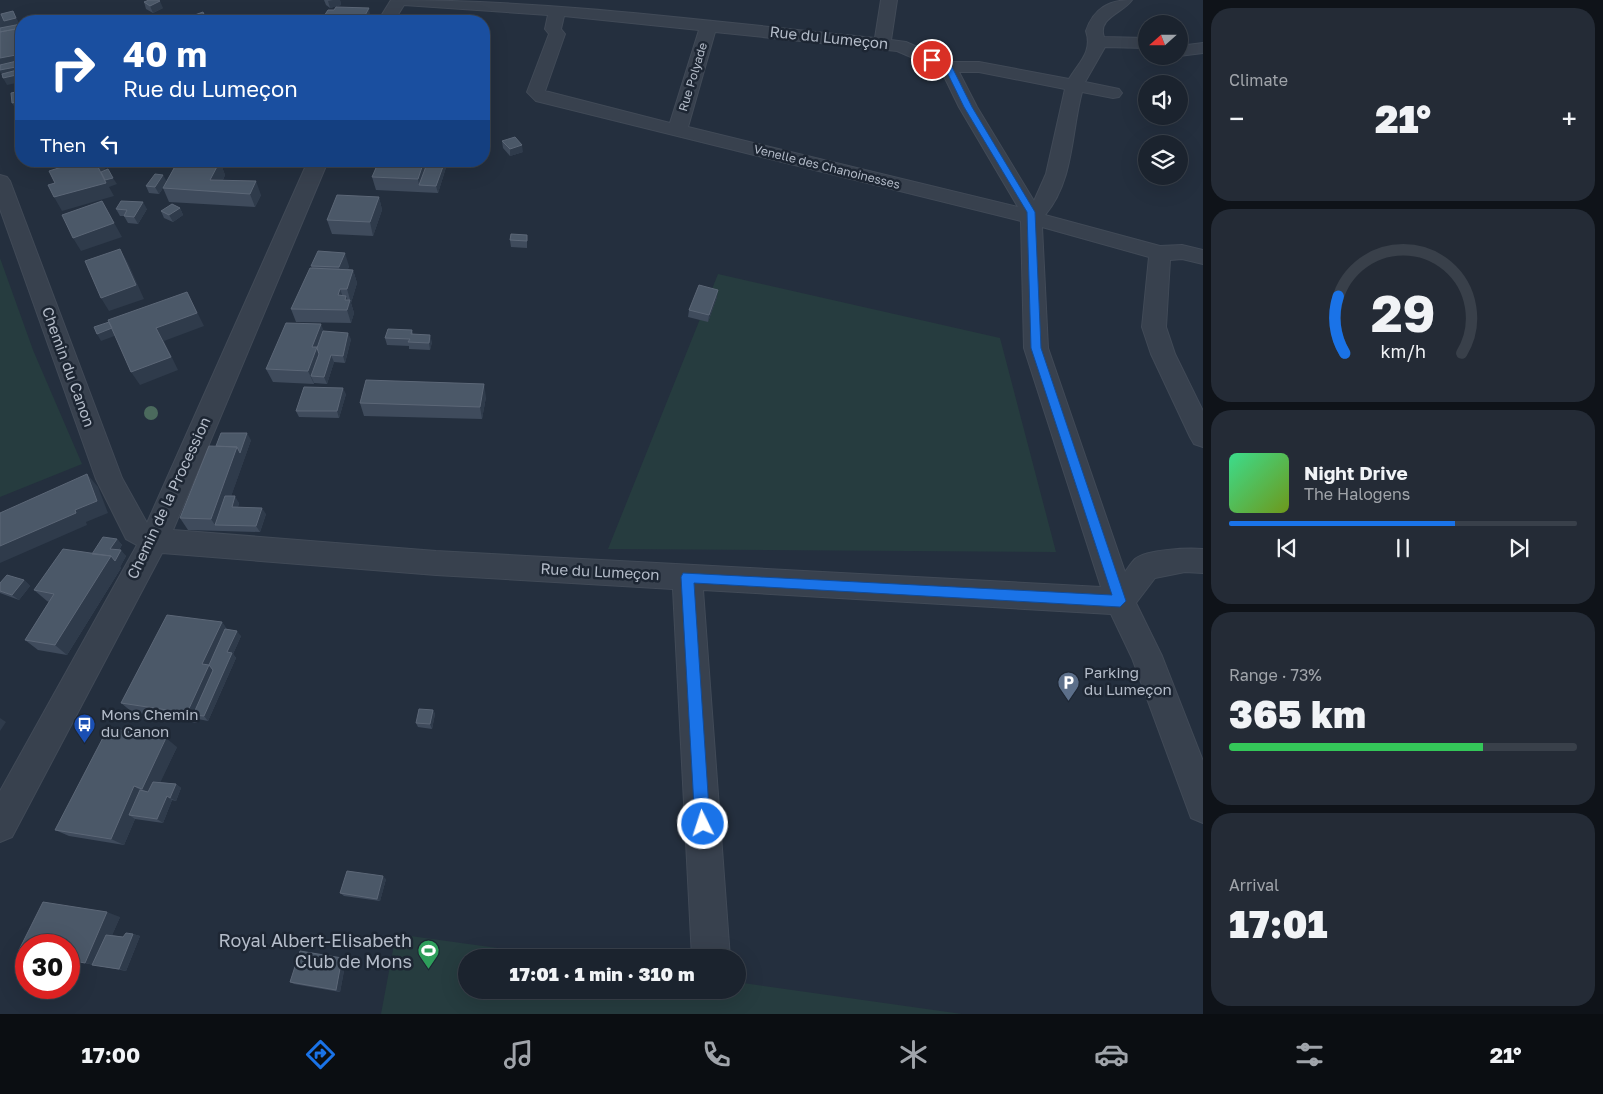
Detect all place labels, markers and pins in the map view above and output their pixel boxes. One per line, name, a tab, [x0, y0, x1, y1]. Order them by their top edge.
pin	[911, 39, 953, 81]
place label: Parking du Lumeçon	[1084, 663, 1172, 698]
parking icon: Parking du Lumeçon	[1056, 670, 1080, 701]
place label: Mons Chemin du Canon	[101, 705, 198, 740]
bus stop icon: Mons Chemin du Canon	[73, 712, 97, 743]
place label: Royal Albert-Elisabeth Club de Mons	[218, 929, 412, 972]
sports icon: Royal Albert-Elisabeth Club de Mons	[416, 939, 440, 970]

